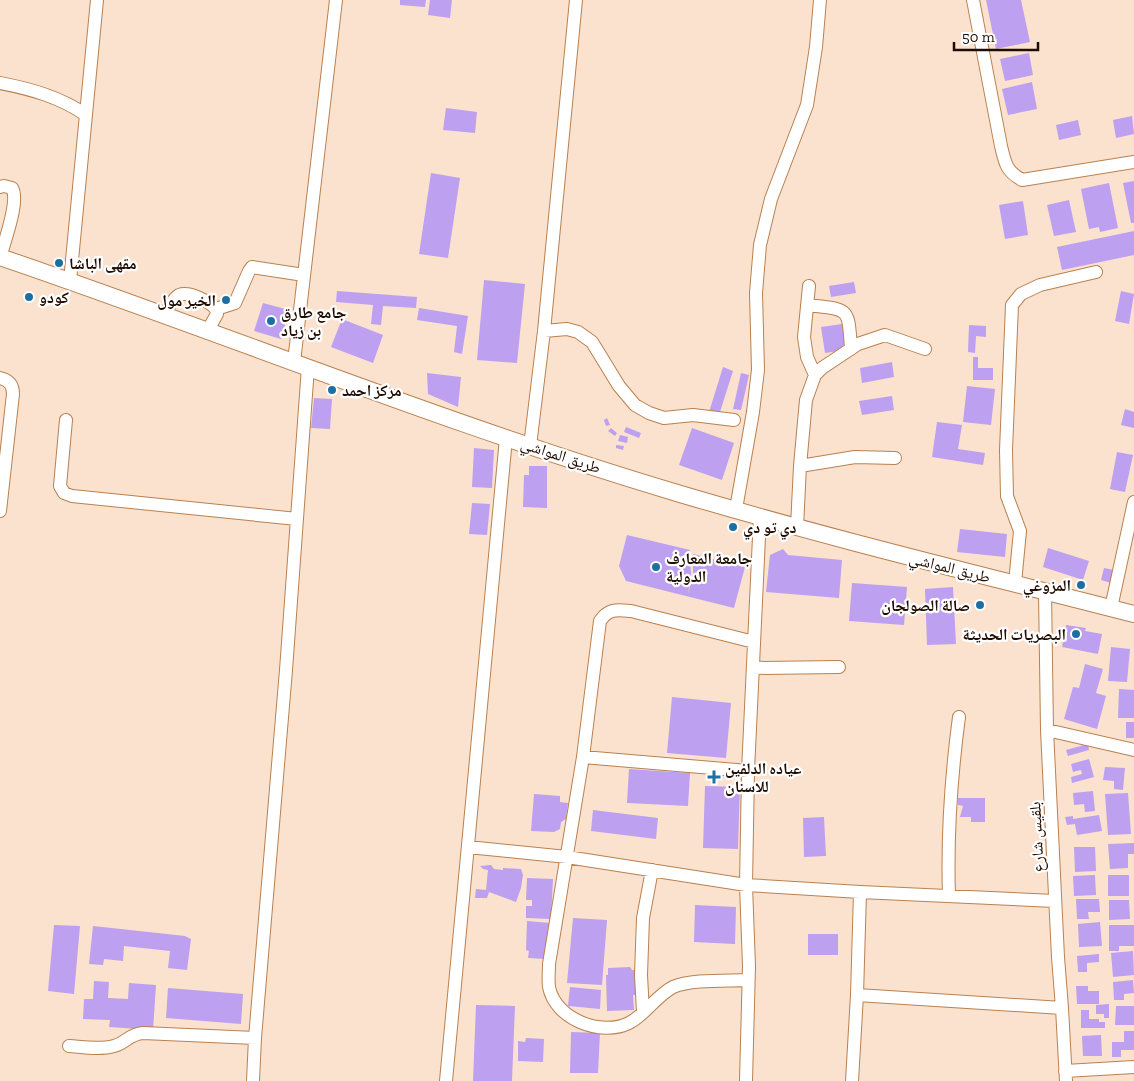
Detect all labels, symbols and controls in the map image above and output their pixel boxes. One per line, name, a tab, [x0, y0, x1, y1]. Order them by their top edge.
scale bar	[954, 20, 1038, 52]
text: 50 m	[962, 28, 995, 46]
place label: مقهى الباشا	[69, 254, 137, 273]
marker: مقهى الباشا	[53, 257, 65, 269]
place label: كودو	[39, 288, 69, 307]
marker: كودو	[23, 291, 35, 303]
place label: الخير مول	[157, 291, 216, 310]
marker: الخير مول	[220, 294, 232, 306]
place label: جامع طارق بن زياد	[281, 303, 346, 340]
marker: جامع طارق بن زياد	[265, 315, 277, 327]
place label: مركز احمد	[342, 381, 402, 400]
marker: مركز احمد	[326, 384, 338, 396]
street label: طريق المواشي	[517, 434, 603, 480]
place label: دي تو دي	[743, 518, 797, 540]
marker: دي تو دي	[727, 521, 739, 533]
street label: طريق المواشي	[907, 548, 992, 590]
place label: جامعة المعارف الدولية	[666, 549, 752, 586]
marker: جامعة المعارف الدولية	[650, 561, 662, 573]
place label: المزوغي	[1023, 576, 1071, 598]
marker: المزوغي	[1075, 579, 1087, 591]
place label: صالة الصولجان	[881, 596, 970, 615]
marker: صالة الصولجان	[974, 599, 986, 611]
place label: البصريات الحديثة	[962, 625, 1066, 644]
marker: البصريات الحديثة	[1070, 628, 1082, 640]
place label: عياده الدلفين للاسنان	[725, 759, 802, 796]
marker: عياده الدلفين للاسنان	[707, 770, 721, 784]
street label: بلقيس شارع	[1025, 801, 1049, 873]

